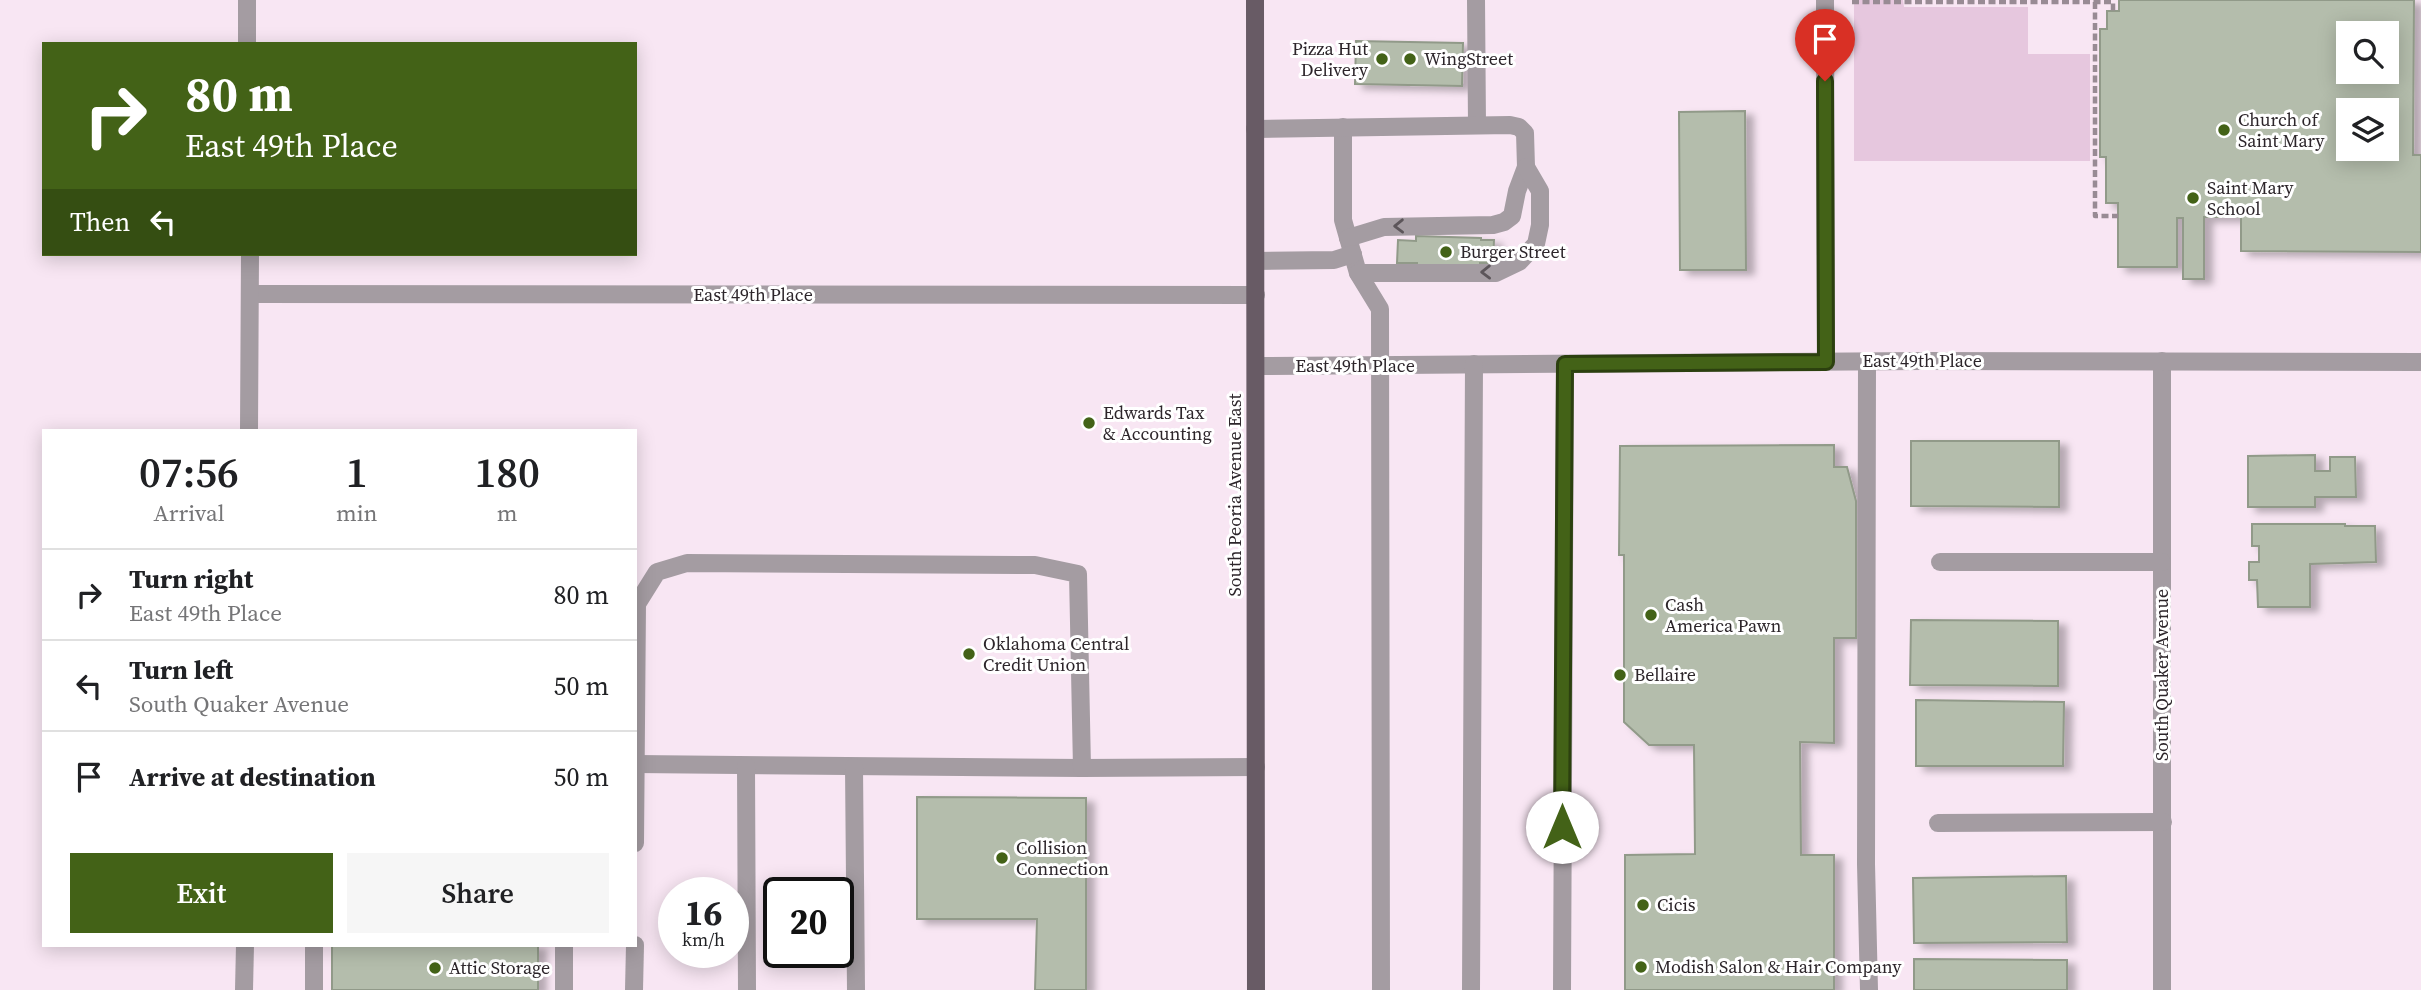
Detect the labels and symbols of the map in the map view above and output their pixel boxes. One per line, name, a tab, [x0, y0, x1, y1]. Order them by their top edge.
pin	[1795, 9, 1855, 81]
place label: Pizza Hut Delivery	[1292, 36, 1369, 82]
place label: WingStreet	[1424, 46, 1513, 71]
marker: Pizza Hut Delivery	[1374, 51, 1390, 67]
marker: WingStreet	[1402, 51, 1418, 67]
place label: Church of Saint Mary	[2238, 107, 2325, 153]
marker: Church of Saint Mary	[2216, 122, 2232, 138]
place label: Saint Mary School	[2207, 175, 2294, 221]
marker: Saint Mary School	[2185, 190, 2201, 206]
one-way arrow	[1393, 218, 1404, 234]
place label: Burger Street	[1460, 239, 1566, 264]
marker: Burger Street	[1438, 244, 1454, 260]
one-way arrow	[1480, 265, 1491, 280]
street label: East 49th Place	[693, 282, 813, 307]
street label: East 49th Place	[1862, 348, 1982, 373]
street label: East 49th Place	[1295, 353, 1415, 378]
street label: South Peoria Avenue East	[1222, 393, 1247, 596]
place label: Edwards Tax & Accounting	[1103, 400, 1212, 446]
marker: Edwards Tax & Accounting	[1081, 415, 1097, 431]
street label: South Quaker Avenue	[2149, 589, 2174, 761]
place label: Cash America Pawn	[1665, 592, 1782, 638]
marker: Cash America Pawn	[1643, 607, 1659, 623]
place label: Oklahoma Central Credit Union	[983, 631, 1129, 677]
marker: Oklahoma Central Credit Union	[961, 646, 977, 662]
place label: Bellaire	[1634, 662, 1696, 687]
marker: Bellaire	[1612, 667, 1628, 683]
position arrow	[1525, 790, 1599, 864]
place label: Collision Connection	[1016, 835, 1109, 881]
marker: Collision Connection	[994, 850, 1010, 866]
speed limit sign: 20	[763, 877, 854, 968]
place label: Cicis	[1657, 892, 1696, 917]
marker: Cicis	[1635, 897, 1651, 913]
place label: Modish Salon & Hair Company	[1655, 954, 1902, 979]
place label: Attic Storage	[449, 955, 550, 980]
marker: Modish Salon & Hair Company	[1633, 959, 1649, 975]
marker: Attic Storage	[427, 960, 443, 976]

